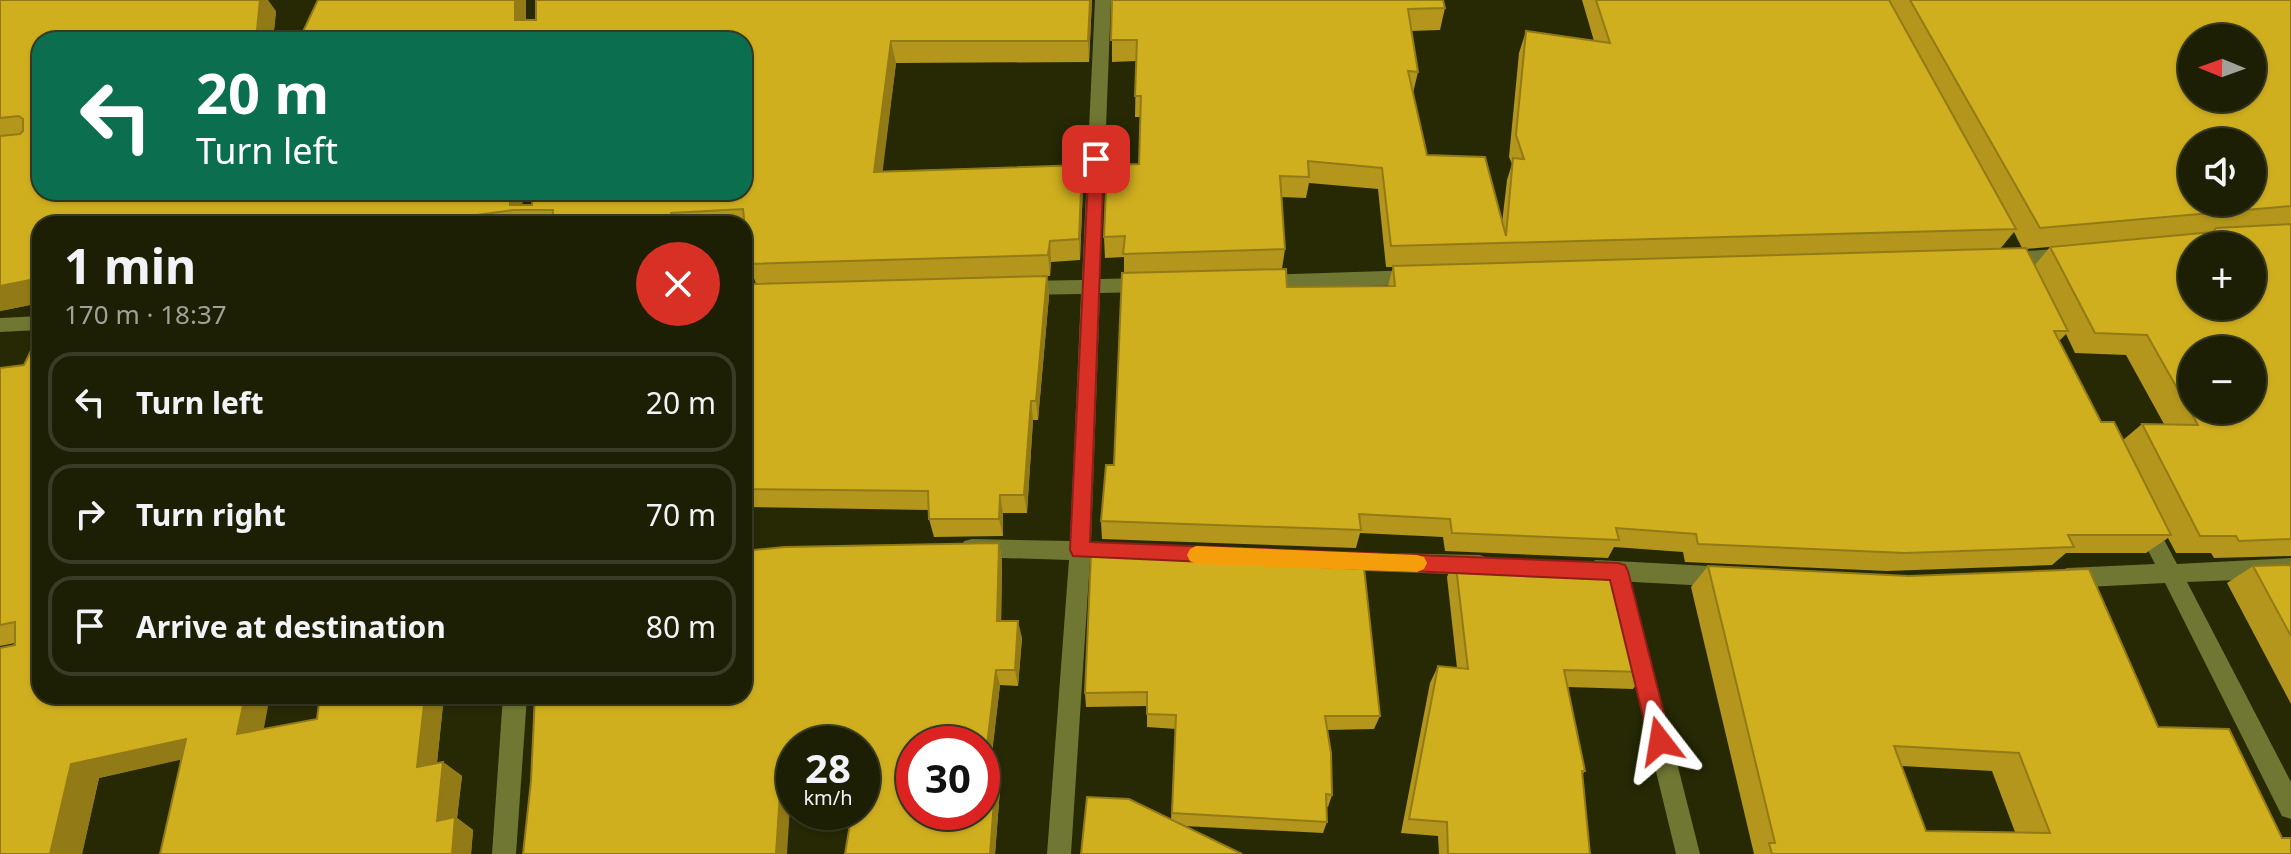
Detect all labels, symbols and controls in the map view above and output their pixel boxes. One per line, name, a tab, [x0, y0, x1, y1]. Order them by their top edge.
north arrow	[2178, 24, 2266, 112]
map controls	[2178, 24, 2266, 424]
text: 20 m	[196, 54, 329, 130]
icon: left	[64, 64, 168, 168]
pin	[1062, 125, 1130, 193]
text: Turn left	[196, 126, 338, 175]
button: sound	[2178, 128, 2266, 216]
icon: arrive	[1074, 137, 1118, 181]
button: +	[2178, 232, 2266, 320]
text: 1 min	[64, 233, 196, 298]
button: close	[636, 242, 720, 326]
text: 170 m · 18:37	[64, 296, 227, 332]
button: −	[2178, 336, 2266, 424]
icon: left	[68, 380, 112, 424]
text: Turn left	[136, 382, 264, 423]
text: 20 m	[646, 382, 716, 423]
icon: right	[68, 492, 112, 536]
text: Turn right	[136, 494, 286, 535]
text: 70 m	[646, 494, 716, 535]
icon: arrive	[68, 604, 112, 648]
text: Arrive at destination	[136, 606, 446, 647]
text: 80 m	[646, 606, 716, 647]
position arrow	[1618, 699, 1702, 783]
speed limit sign: 30	[896, 726, 1000, 830]
text: 28	[805, 740, 851, 795]
text: km/h	[803, 784, 853, 811]

